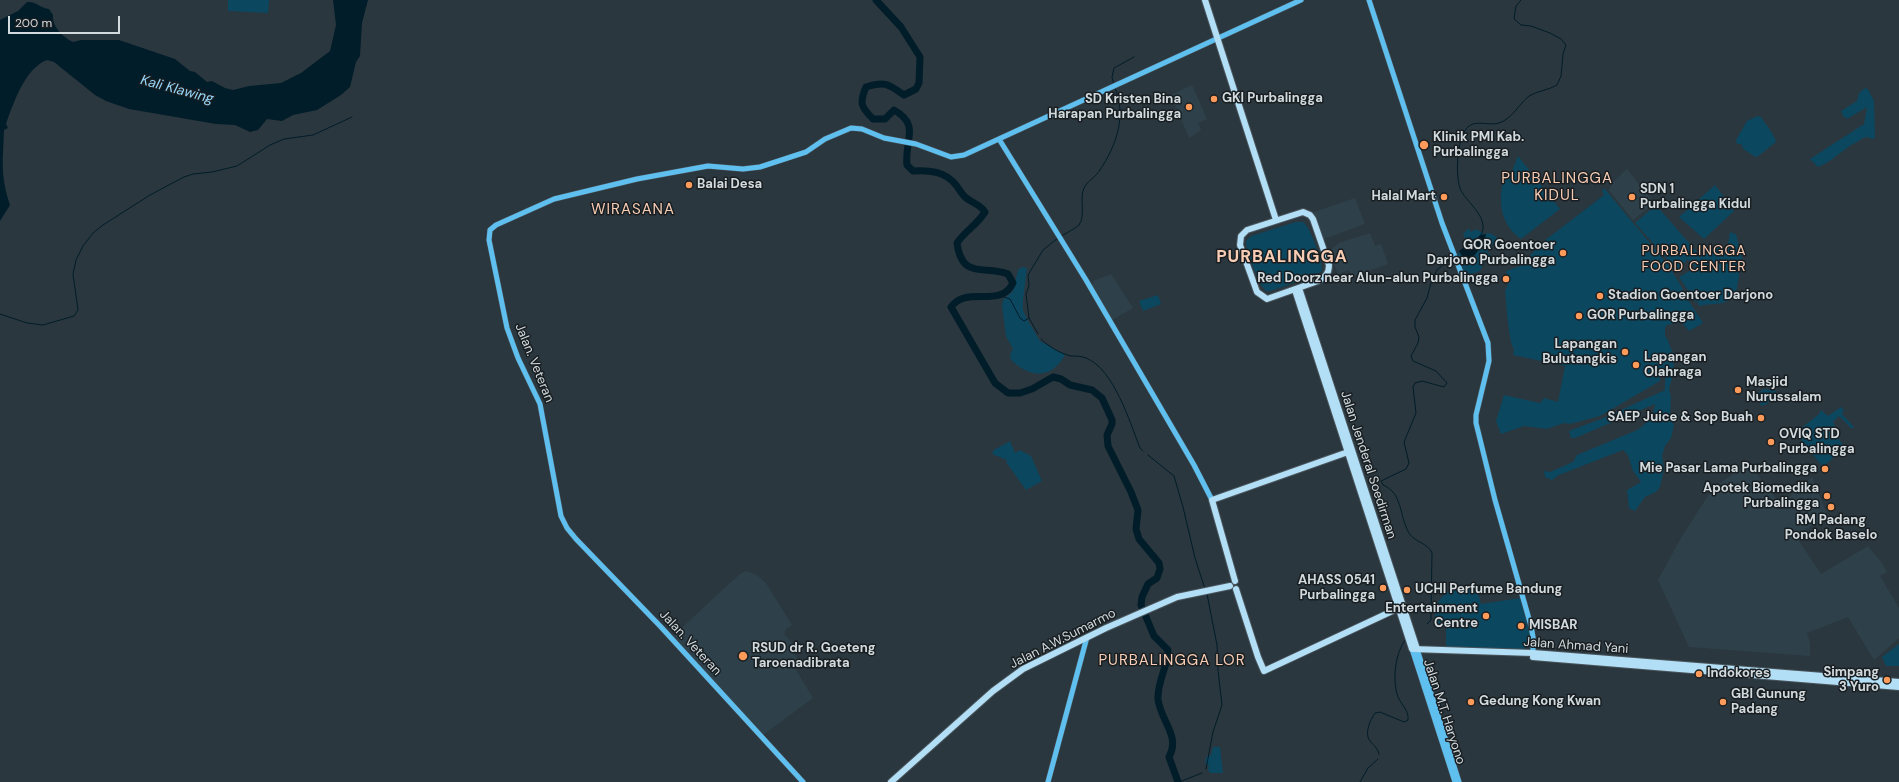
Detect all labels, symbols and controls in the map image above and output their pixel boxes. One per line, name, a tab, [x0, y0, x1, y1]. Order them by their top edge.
scale bar	[10, 8, 122, 34]
text: 200 m	[15, 15, 52, 31]
water label: Kali Klawing	[139, 72, 215, 108]
place label: GKI Purbalingga	[1222, 91, 1323, 107]
place label: SD Kristen Bina Harapan Purbalingga	[1048, 92, 1181, 123]
marker: GKI Purbalingga	[1209, 94, 1219, 104]
marker: SD Kristen Bina Harapan Purbalingga	[1184, 102, 1194, 112]
place label: Klinik PMI Kab. Purbalingga	[1433, 130, 1524, 161]
marker: Klinik PMI Kab. Purbalingga	[1418, 139, 1430, 151]
district label: PURBALINGGA KIDUL	[1501, 170, 1613, 205]
place label: Balai Desa	[697, 177, 762, 193]
marker: Balai Desa	[684, 180, 694, 190]
place label: SDN 1 Purbalingga Kidul	[1640, 182, 1751, 213]
place label: Halal Mart	[1371, 189, 1436, 205]
marker: Halal Mart	[1439, 192, 1449, 202]
marker: SDN 1 Purbalingga Kidul	[1627, 192, 1637, 202]
district label: WIRASANA	[591, 201, 675, 219]
place label: GOR Goentoer Darjono Purbalingga	[1427, 238, 1555, 269]
district label: PURBALINGGA FOOD CENTER	[1641, 243, 1747, 276]
district label: PURBALINGGA	[1216, 248, 1348, 268]
marker: GOR Goentoer Darjono Purbalingga	[1558, 248, 1568, 258]
place label: Red Doorz near Alun-alun Purbalingga	[1257, 271, 1498, 287]
marker: Red Doorz near Alun-alun Purbalingga	[1501, 274, 1511, 284]
place label: Stadion Goentoer Darjono	[1608, 288, 1773, 304]
marker: Stadion Goentoer Darjono	[1595, 291, 1605, 301]
place label: GOR Purbalingga	[1587, 308, 1694, 324]
marker: GOR Purbalingga	[1574, 311, 1584, 321]
street label: Jalan. Veteran	[511, 321, 557, 405]
place label: Lapangan Bulutangkis	[1542, 337, 1617, 368]
marker: Lapangan Bulutangkis	[1620, 347, 1630, 357]
place label: Lapangan Olahraga	[1644, 350, 1706, 381]
marker: Lapangan Olahraga	[1631, 360, 1641, 370]
place label: Masjid Nurussalam	[1746, 375, 1822, 406]
marker: Masjid Nurussalam	[1733, 385, 1743, 395]
street label: Jalan Jenderal Soedirman	[1337, 389, 1399, 541]
place label: SAEP Juice & Sop Buah	[1607, 410, 1753, 426]
marker: SAEP Juice & Sop Buah	[1756, 413, 1766, 423]
place label: OVIQ STD Purbalingga	[1779, 427, 1855, 458]
marker: OVIQ STD Purbalingga	[1766, 437, 1776, 447]
place label: Mie Pasar Lama Purbalingga	[1640, 461, 1817, 477]
marker: Mie Pasar Lama Purbalingga	[1820, 464, 1830, 474]
place label: Apotek Biomedika Purbalingga	[1703, 481, 1819, 512]
marker: Apotek Biomedika Purbalingga	[1822, 491, 1832, 501]
marker: RM Padang Pondok Baselo	[1826, 502, 1836, 512]
place label: RM Padang Pondok Baselo	[1785, 513, 1877, 544]
place label: AHASS 0541 Purbalingga	[1298, 573, 1375, 604]
place label: UCHI Perfume Bandung	[1415, 582, 1562, 598]
marker: AHASS 0541 Purbalingga	[1378, 583, 1388, 593]
marker: UCHI Perfume Bandung	[1402, 585, 1412, 595]
place label: Entertainment Centre	[1385, 601, 1478, 632]
street label: Jalan A.W.Sumarmo	[1007, 606, 1119, 672]
street label: Jalan. Veteran	[656, 607, 724, 679]
marker: Entertainment Centre	[1481, 611, 1491, 621]
place label: MISBAR	[1529, 618, 1578, 634]
marker: MISBAR	[1516, 621, 1526, 631]
street label: Jalan Ahmad Yani	[1523, 635, 1629, 657]
place label: RSUD dr R. Goeteng Taroenadibrata	[752, 641, 875, 672]
marker: RSUD dr R. Goeteng Taroenadibrata	[737, 650, 749, 662]
district label: PURBALINGGA LOR	[1098, 652, 1246, 670]
street label: Jalan M.T. Haryono	[1420, 658, 1468, 766]
place label: Simpang 3 Yuro	[1823, 665, 1879, 696]
place label: Indokores	[1707, 666, 1770, 682]
marker: Indokores	[1694, 669, 1704, 679]
marker: Simpang 3 Yuro	[1882, 675, 1892, 685]
place label: GBI Gunung Padang	[1731, 687, 1806, 718]
place label: Gedung Kong Kwan	[1479, 694, 1601, 710]
marker: Gedung Kong Kwan	[1466, 697, 1476, 707]
marker: GBI Gunung Padang	[1718, 697, 1728, 707]

